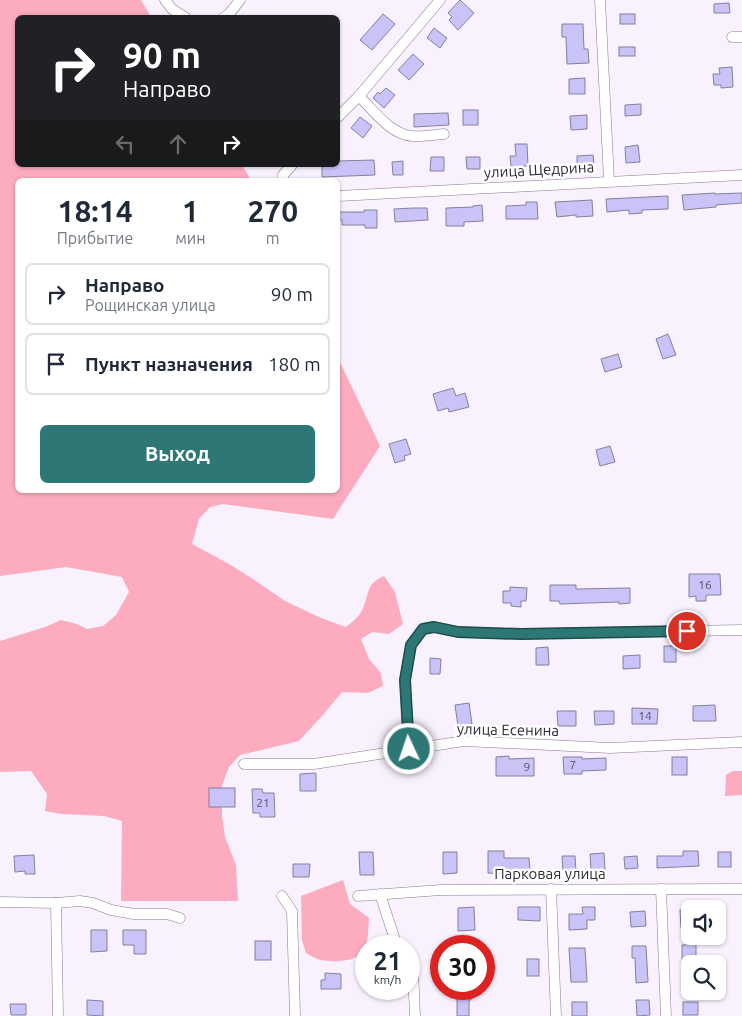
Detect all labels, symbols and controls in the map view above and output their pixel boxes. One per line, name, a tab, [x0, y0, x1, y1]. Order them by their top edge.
icon: right	[40, 35, 105, 100]
text: 90 m	[123, 35, 201, 75]
text: Направо	[123, 76, 211, 101]
icon: left	[111, 130, 139, 158]
icon: ahead	[164, 130, 192, 158]
icon: right	[217, 130, 245, 158]
street label: улица Щедрина	[483, 158, 595, 181]
text: 18:14	[58, 194, 133, 228]
text: 1	[182, 194, 199, 228]
text: 270	[247, 194, 298, 228]
text: Прибытие	[57, 229, 133, 247]
text: мин	[175, 229, 206, 247]
text: m	[266, 229, 280, 247]
text: Направо	[85, 274, 165, 296]
icon: right	[42, 280, 70, 308]
text: 90 m	[271, 283, 313, 305]
text: Рощинская улица	[85, 296, 216, 314]
icon: arrive	[42, 350, 70, 378]
text: Пункт назначения	[85, 353, 253, 375]
text: 180 m	[268, 353, 321, 375]
button: Выход	[40, 425, 315, 483]
house number: 16	[698, 578, 712, 591]
pin	[666, 610, 708, 652]
icon: arrive	[673, 617, 701, 645]
house number: 14	[638, 709, 652, 722]
street label: улица Есенина	[457, 720, 559, 739]
position arrow	[382, 722, 434, 774]
house number: 7	[570, 758, 576, 771]
house number: 9	[524, 760, 530, 773]
house number: 21	[256, 796, 270, 809]
street label: Парковая улица	[494, 865, 606, 882]
map controls	[681, 900, 726, 1000]
button: sound	[681, 900, 726, 945]
speed limit sign: 30	[430, 935, 495, 1000]
text: 21	[373, 947, 402, 975]
button: search	[681, 955, 726, 1000]
text: km/h	[374, 973, 401, 986]

